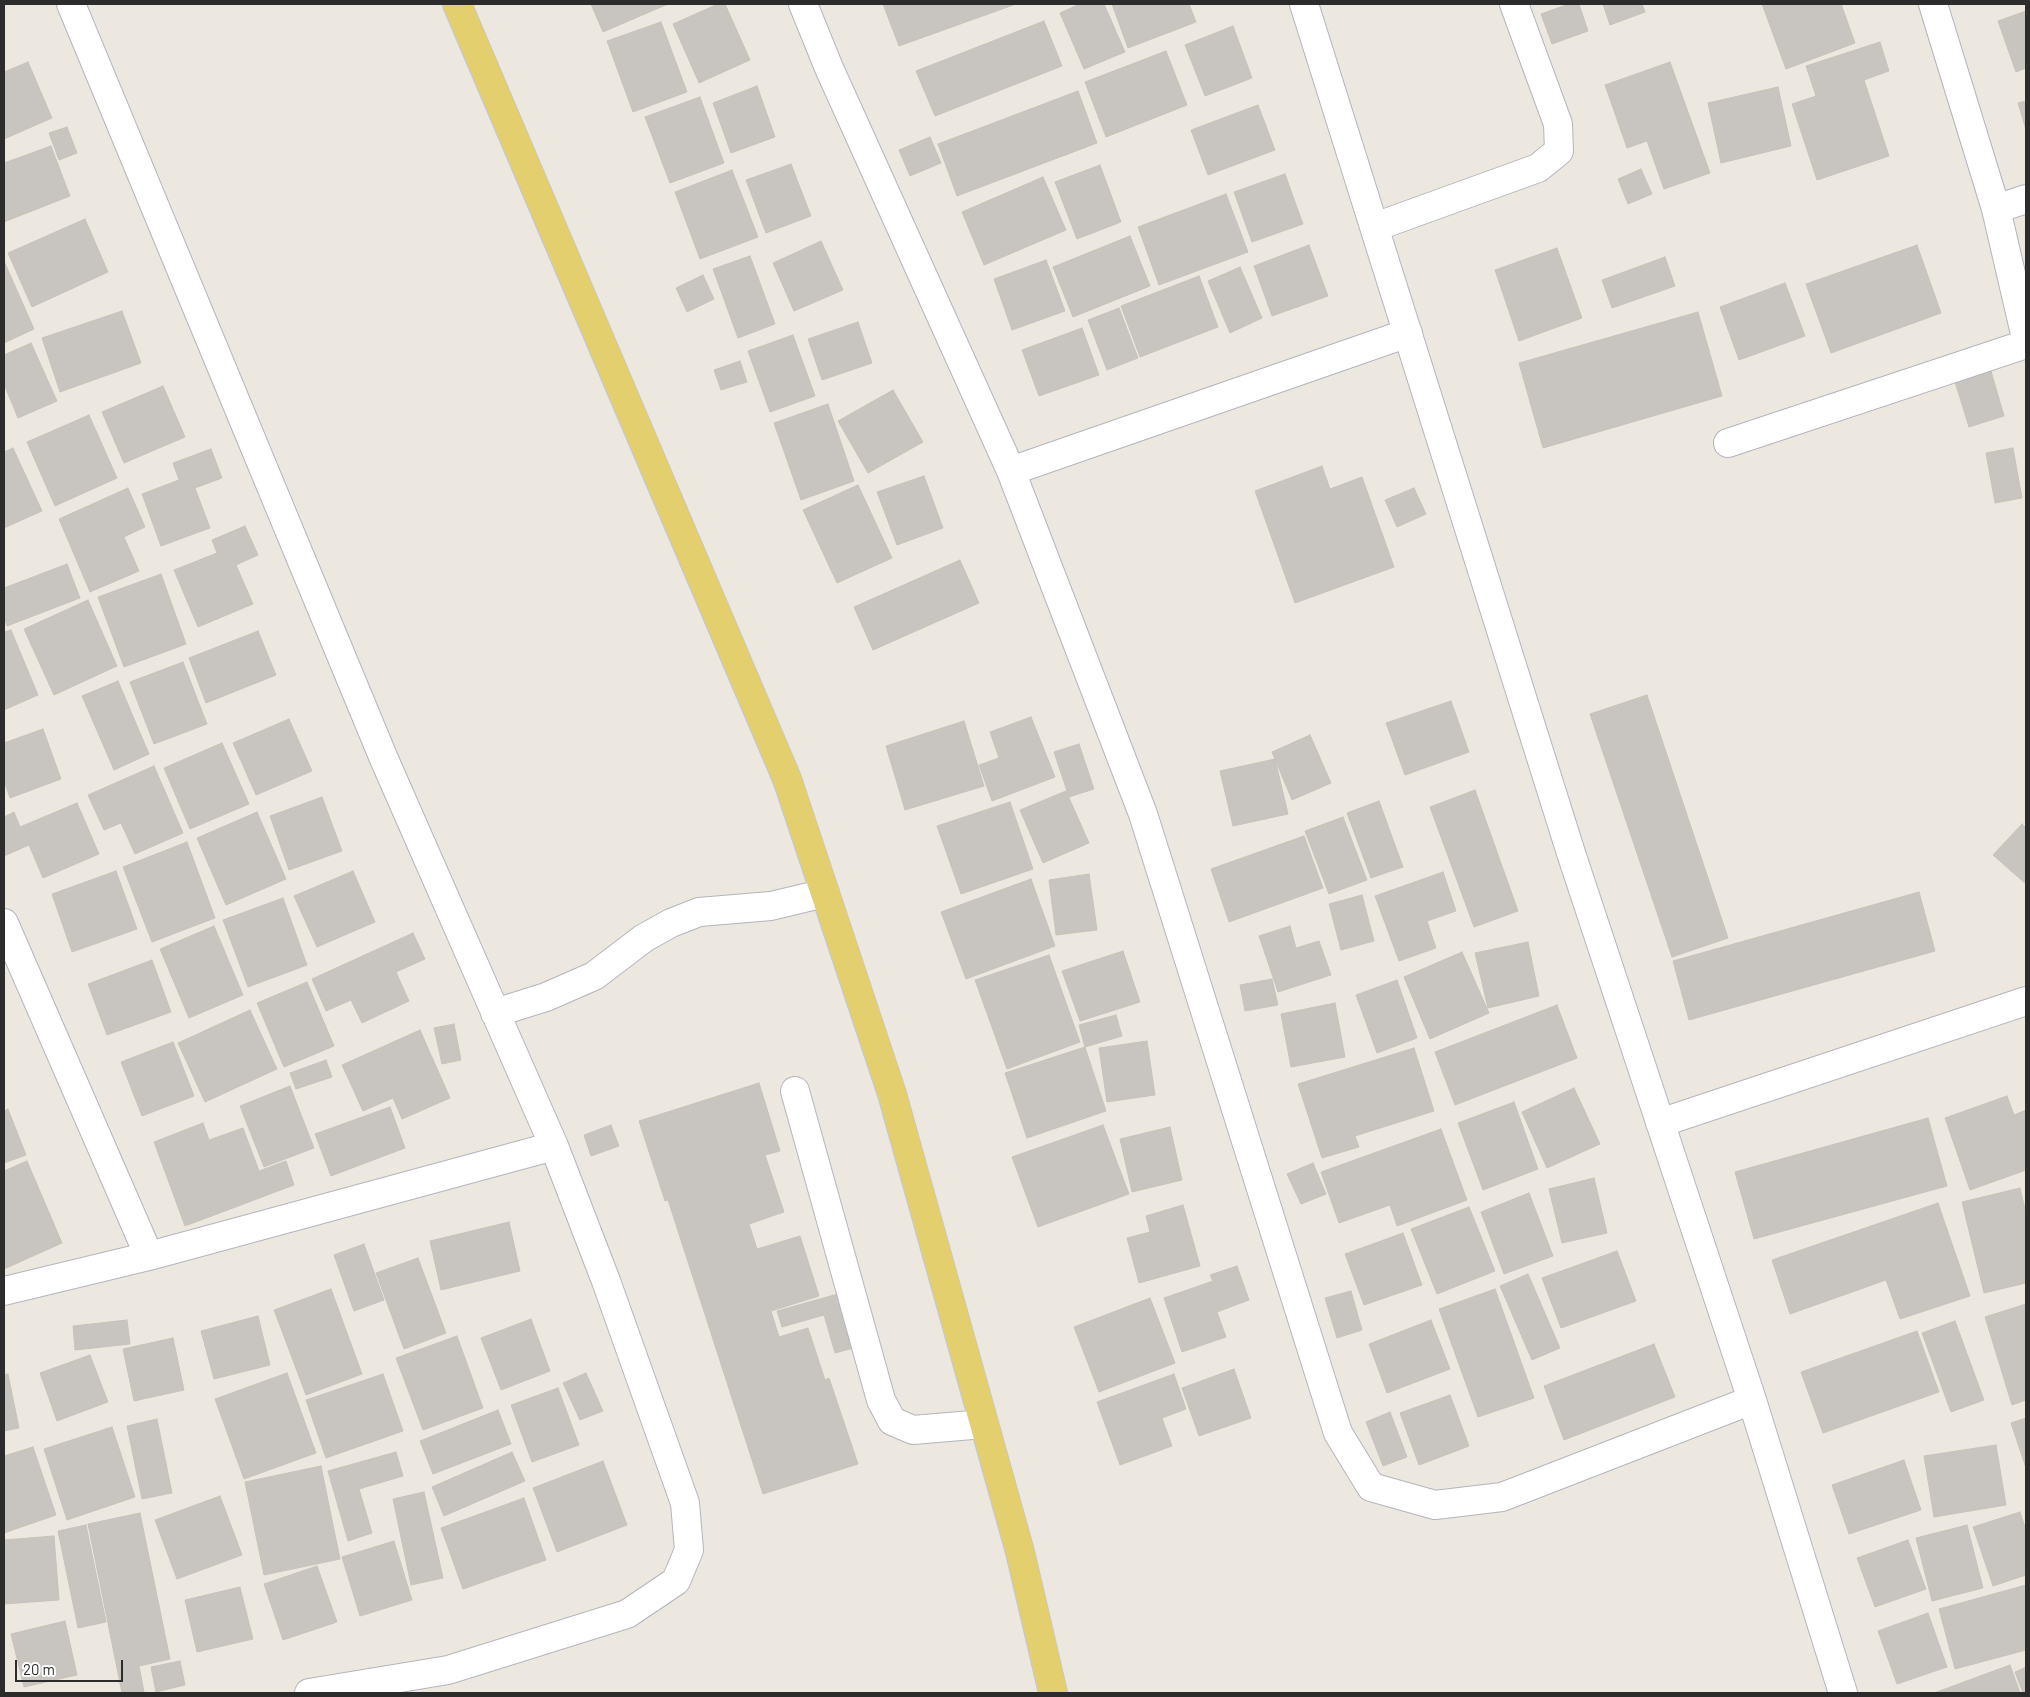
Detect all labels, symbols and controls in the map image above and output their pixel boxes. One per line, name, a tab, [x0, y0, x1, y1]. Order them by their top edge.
scale bar	[18, 1650, 125, 1682]
text: 20 m	[23, 1660, 55, 1678]

